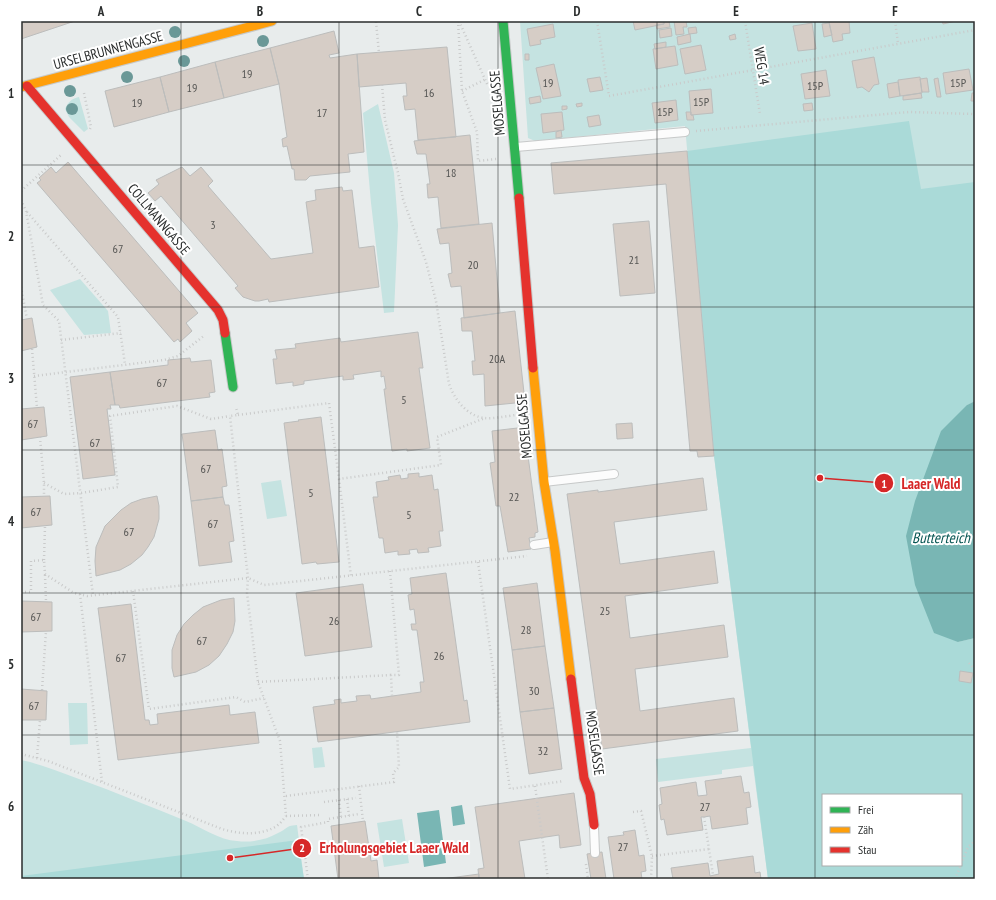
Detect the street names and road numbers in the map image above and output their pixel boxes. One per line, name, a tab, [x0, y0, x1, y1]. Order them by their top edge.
street label: URSELBRUNNENGASSE	[51, 27, 165, 73]
street label: WEG 14	[750, 46, 774, 87]
street label: MOSELGASSE	[485, 70, 509, 136]
street label: COLLMANNGASSE	[124, 180, 194, 258]
street label: MOSELGASSE	[512, 393, 536, 459]
street label: MOSELGASSE	[582, 710, 608, 776]

